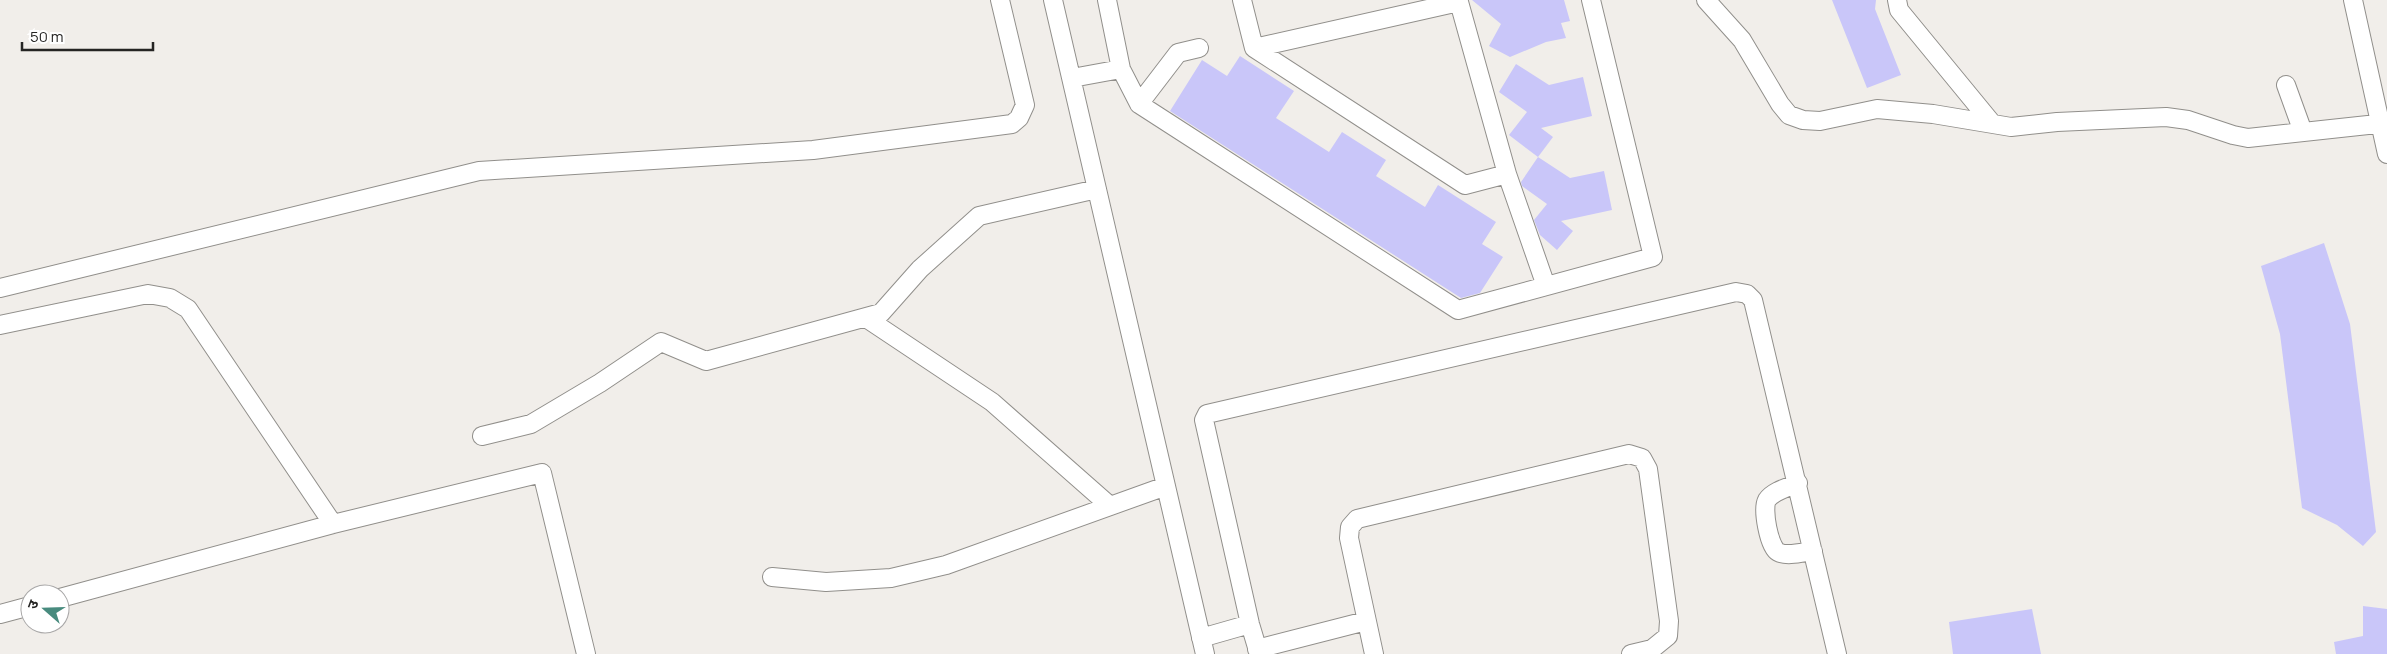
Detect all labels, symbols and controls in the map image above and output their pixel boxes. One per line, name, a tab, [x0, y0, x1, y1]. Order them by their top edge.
scale bar	[22, 20, 154, 52]
text: 50 m	[30, 26, 64, 47]
north arrow	[20, 584, 70, 634]
text: उ	[22, 597, 43, 611]

